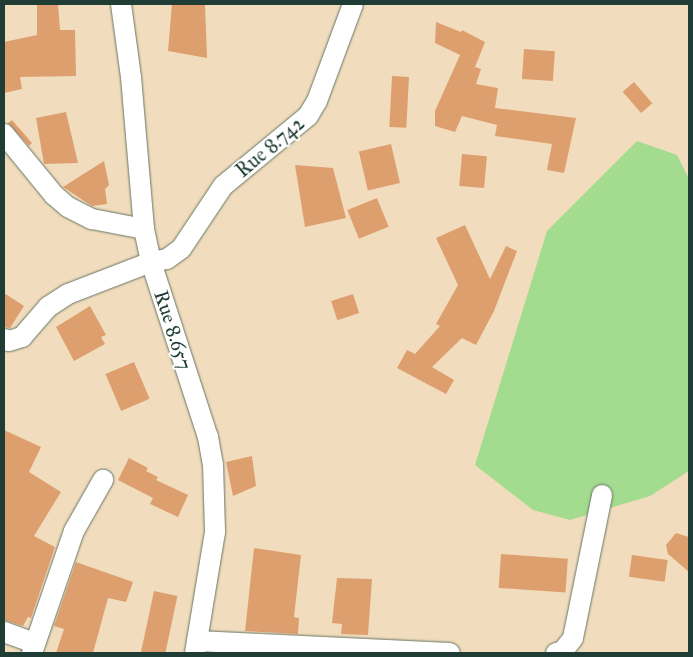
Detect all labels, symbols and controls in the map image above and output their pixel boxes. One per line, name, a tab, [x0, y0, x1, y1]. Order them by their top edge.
street label: Rue 8.742	[231, 111, 309, 183]
street label: Rue 8.657	[149, 287, 197, 373]

